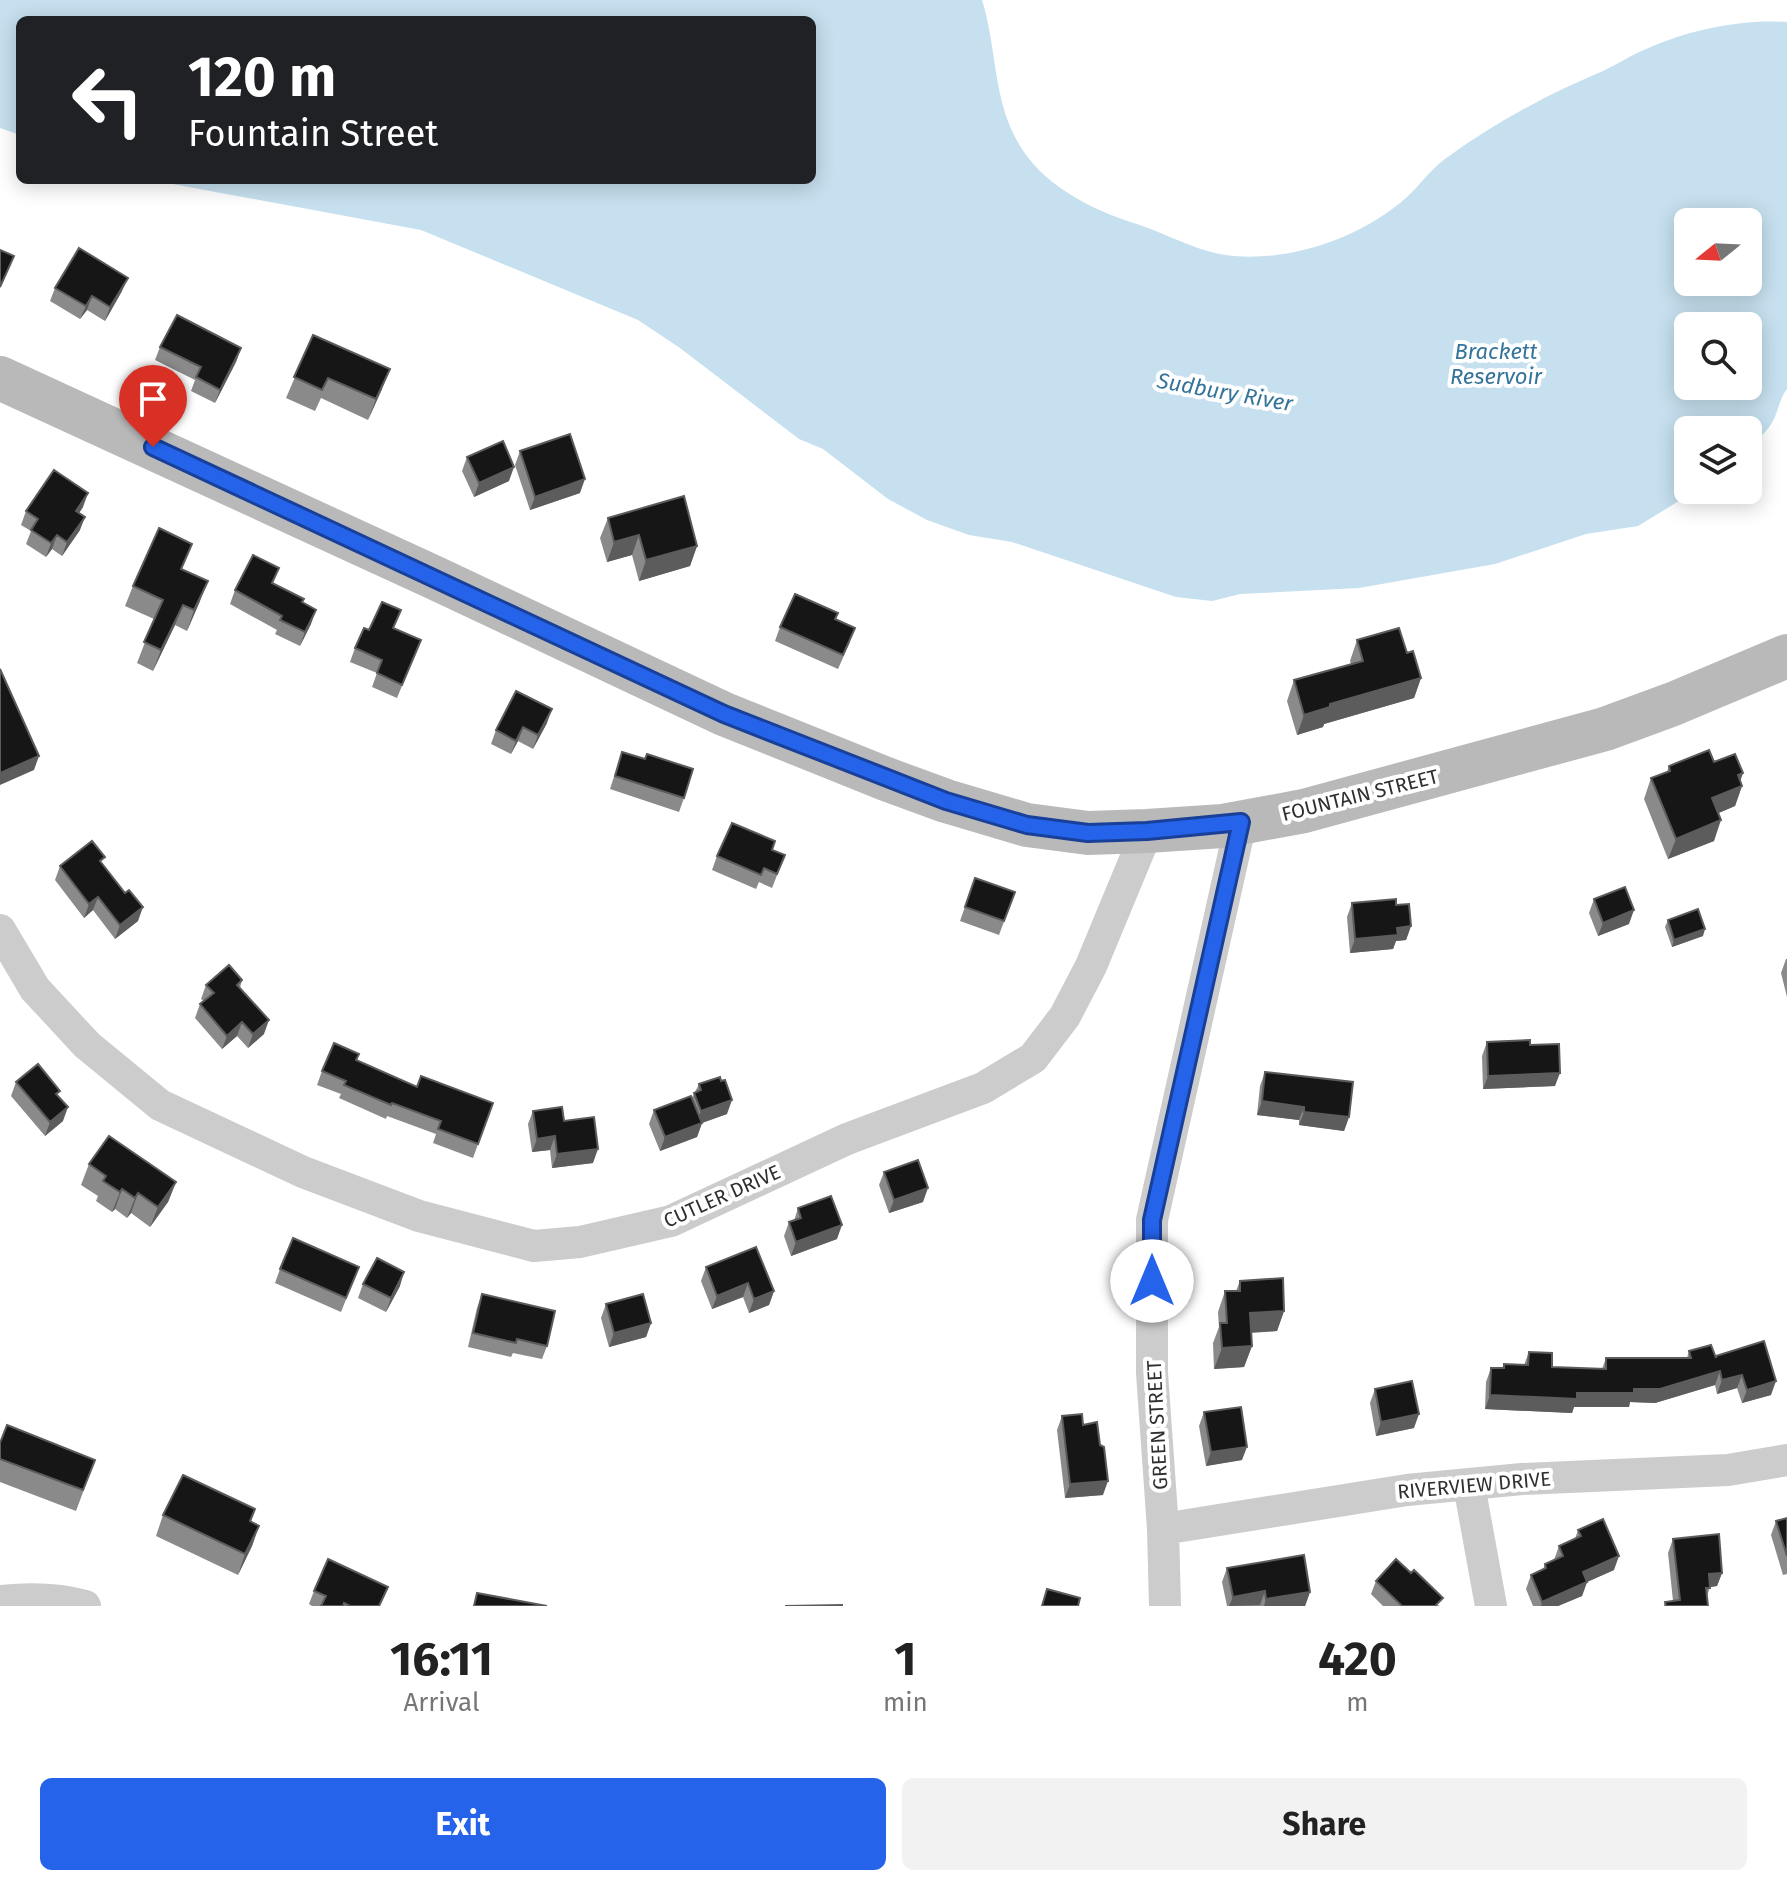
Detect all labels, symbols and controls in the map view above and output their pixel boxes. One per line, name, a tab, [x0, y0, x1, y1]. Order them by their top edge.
text: 120 m	[188, 44, 336, 111]
icon: left	[56, 48, 160, 152]
text: Fountain Street	[188, 112, 438, 156]
north arrow	[1674, 208, 1762, 296]
map controls	[1674, 208, 1762, 504]
button: search	[1674, 312, 1762, 400]
water label: Brackett Reservoir	[1450, 338, 1543, 390]
pin	[119, 365, 187, 447]
water label: Sudbury River	[1154, 367, 1296, 417]
icon: arrive	[131, 377, 175, 421]
button: layers	[1674, 416, 1762, 504]
street label: FOUNTAIN STREET	[1279, 764, 1441, 826]
street label: CUTLER DRIVE	[660, 1160, 784, 1232]
position arrow	[1110, 1239, 1194, 1323]
street label: GREEN STREET	[1142, 1359, 1172, 1490]
street label: RIVERVIEW DRIVE	[1396, 1466, 1552, 1504]
text: 16:11	[390, 1630, 493, 1688]
text: 1	[894, 1630, 917, 1688]
text: 420	[1318, 1630, 1397, 1688]
text: Arrival	[403, 1687, 480, 1718]
text: min	[883, 1687, 928, 1718]
text: m	[1346, 1687, 1369, 1718]
button: Exit	[40, 1778, 886, 1870]
button: Share	[902, 1778, 1747, 1870]

